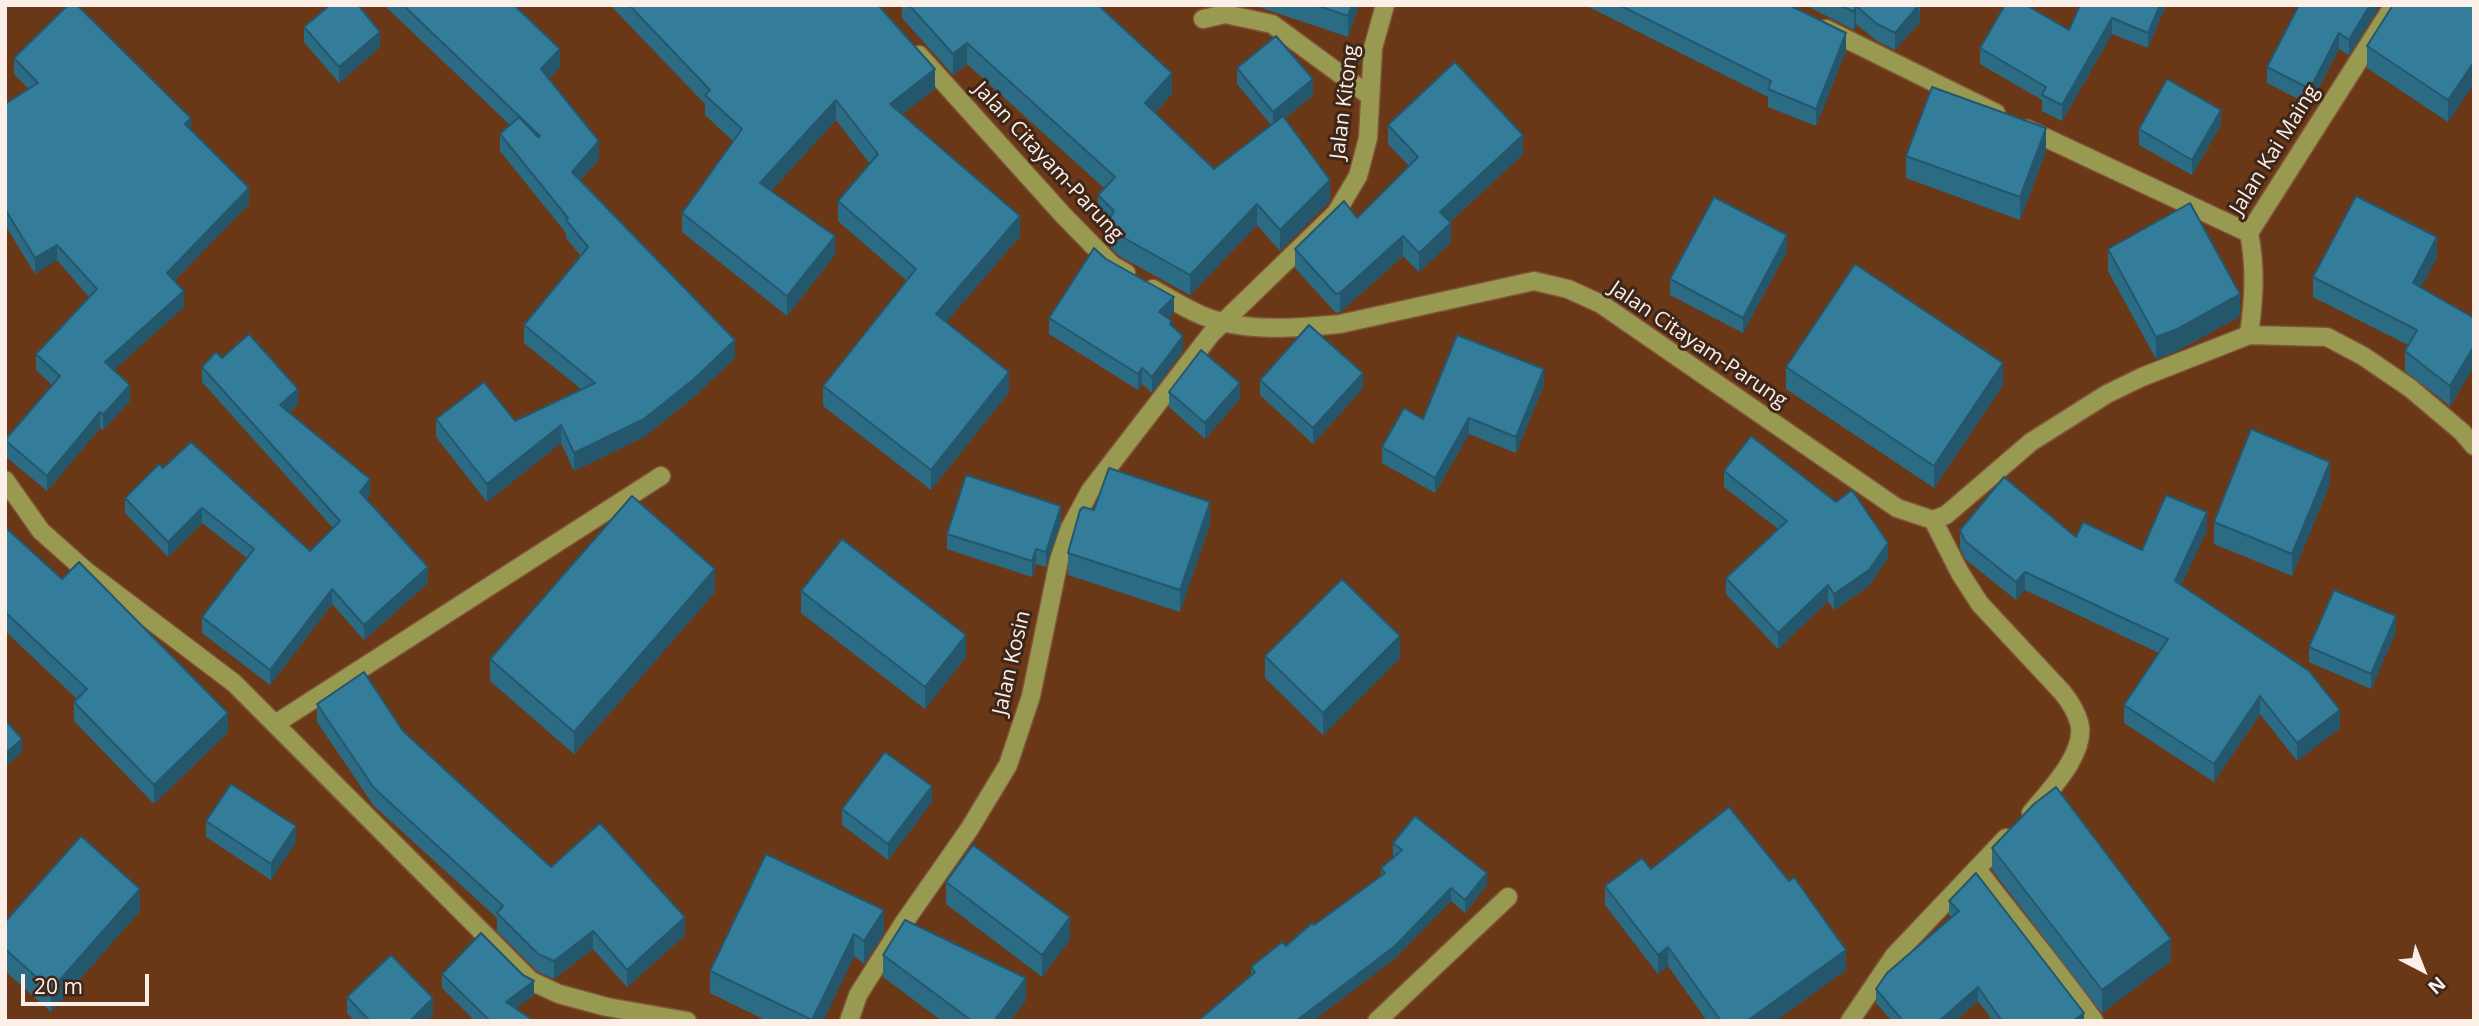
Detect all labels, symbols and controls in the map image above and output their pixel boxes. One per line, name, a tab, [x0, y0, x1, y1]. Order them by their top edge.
street label: Jalan Kitong	[1325, 43, 1365, 161]
street label: Jalan Citayam-Parung	[968, 77, 1128, 247]
street label: Jalan Kai Maing	[2225, 81, 2325, 219]
street label: Jalan Citayam-Parung	[1604, 276, 1792, 414]
street label: Jalan Kosin	[988, 608, 1036, 718]
north arrow	[2388, 935, 2458, 1005]
scale bar	[24, 960, 152, 1004]
text: N	[2423, 971, 2451, 1000]
text: 20 m	[34, 972, 83, 1000]

